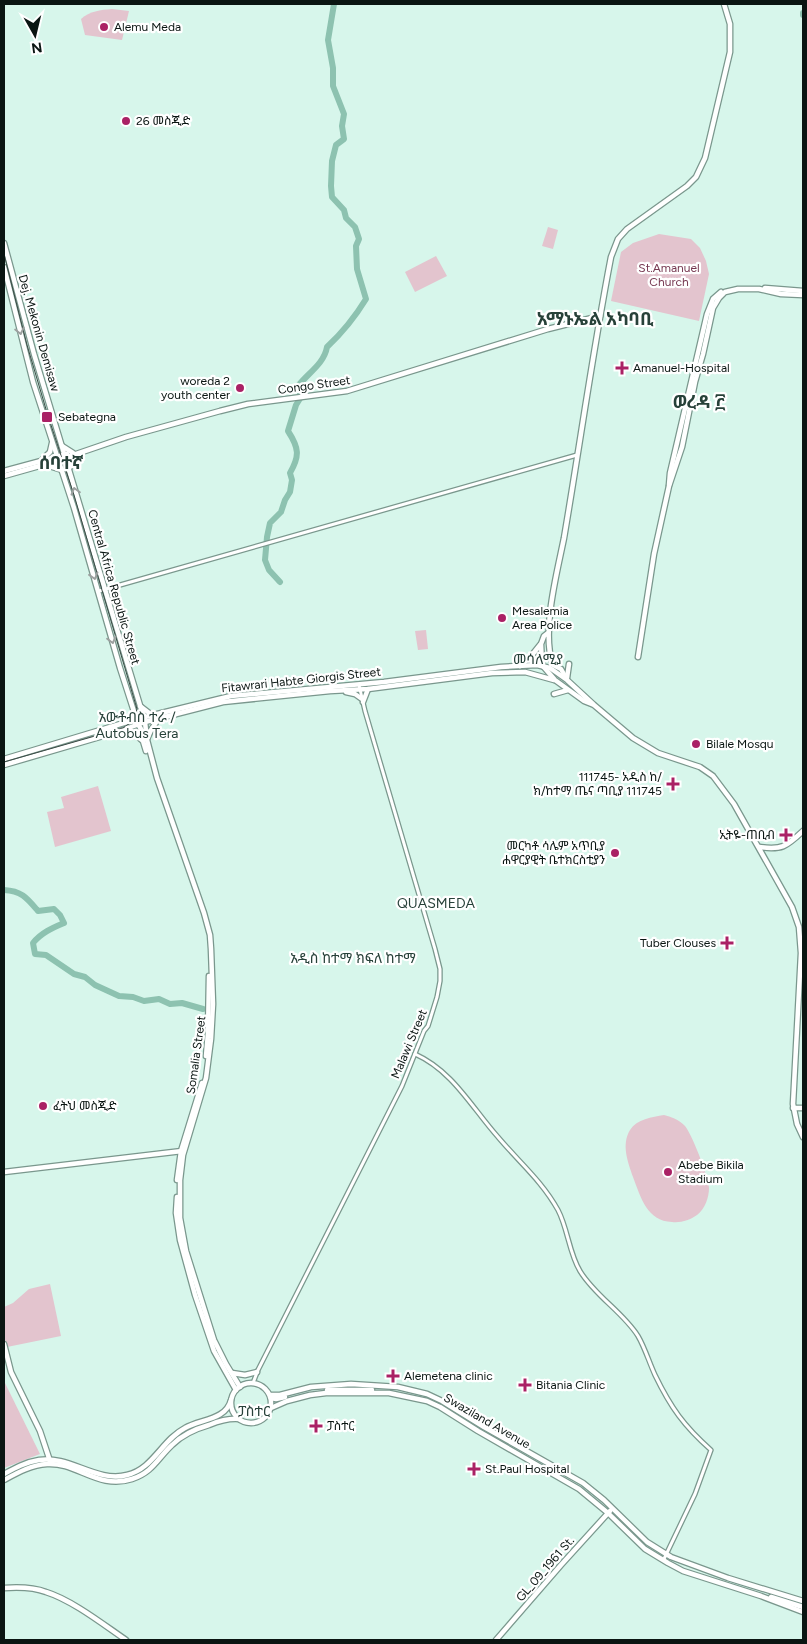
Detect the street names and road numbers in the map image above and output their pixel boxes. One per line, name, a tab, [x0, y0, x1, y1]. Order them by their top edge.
street label: Dej. Mekonin Demisaw	[16, 273, 63, 394]
street label: Congo Street	[277, 373, 352, 397]
street label: Central Africa Republic Street	[85, 508, 143, 667]
street label: Fitawrari Habte Giorgis Street	[221, 665, 382, 695]
street label: Malawi Street	[388, 1007, 430, 1081]
street label: Somalia Street	[184, 1015, 208, 1095]
street label: Swaziland Avenue	[441, 1391, 533, 1452]
street label: GL_09_1961 St.	[513, 1534, 577, 1604]

